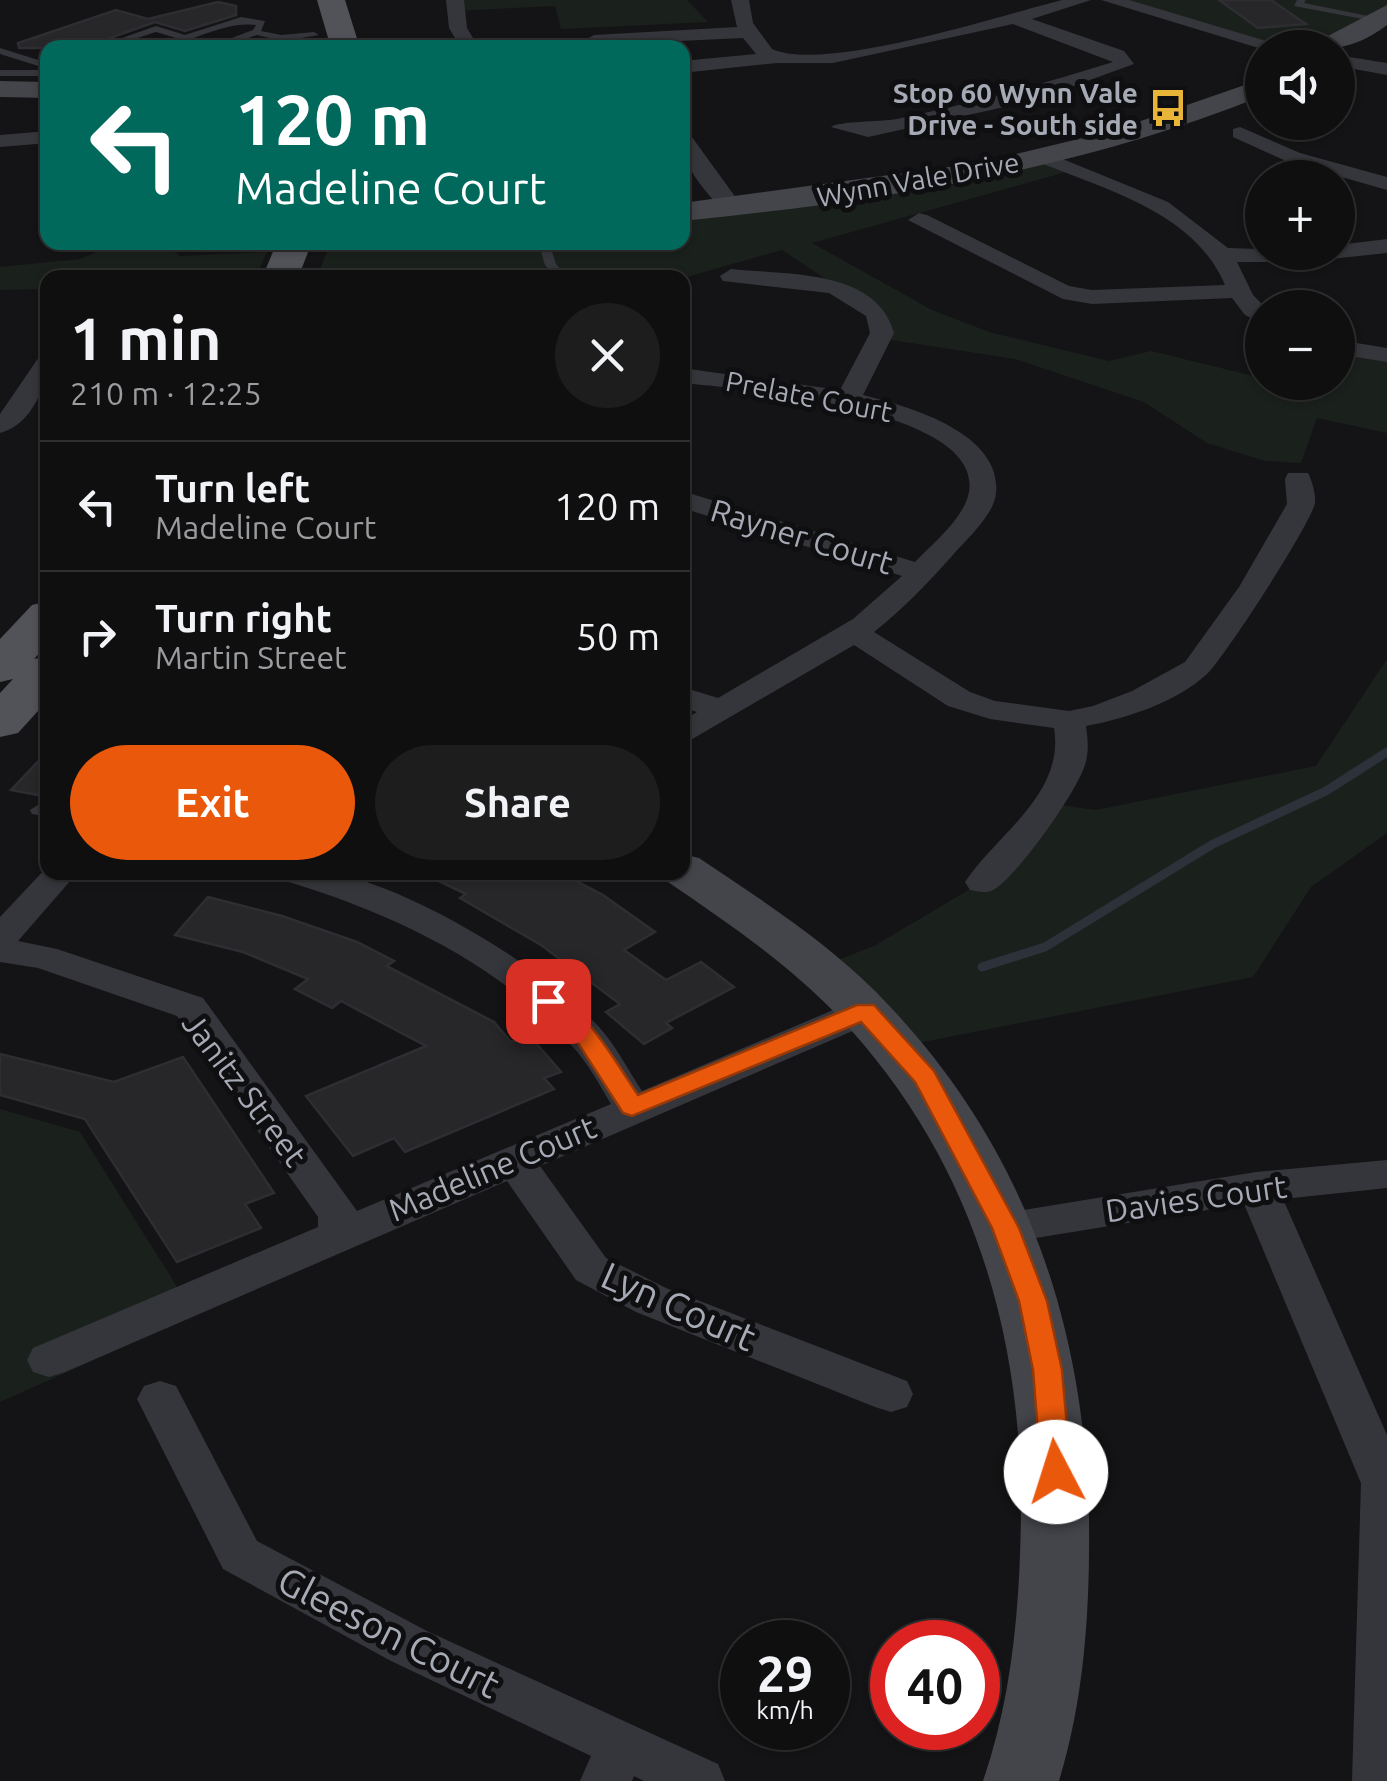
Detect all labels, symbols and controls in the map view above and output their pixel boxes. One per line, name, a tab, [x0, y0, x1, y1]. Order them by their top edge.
map controls	[1245, 30, 1355, 400]
button: sound	[1245, 30, 1355, 140]
place label: Stop 60 Wynn Vale Drive - South side	[893, 77, 1138, 140]
icon: left	[70, 80, 200, 210]
text: 120 m	[235, 80, 430, 158]
bus stop icon: Stop 60 Wynn Vale Drive - South side	[1147, 87, 1189, 129]
street label: Wynn Vale Drive	[814, 146, 1022, 212]
button: +	[1245, 160, 1355, 270]
text: Madeline Court	[235, 162, 546, 213]
button: −	[1245, 290, 1355, 400]
button: close	[555, 303, 660, 408]
text: 1 min	[70, 304, 222, 371]
street label: Prelate Court	[723, 365, 895, 427]
text: 210 m · 12:25	[70, 375, 262, 411]
text: Turn left	[155, 467, 310, 509]
icon: left	[70, 479, 125, 534]
text: 120 m	[554, 485, 660, 527]
street label: Rayner Court	[707, 491, 898, 581]
text: Madeline Court	[155, 509, 376, 545]
text: Turn right	[155, 597, 332, 639]
icon: right	[70, 609, 125, 664]
text: 50 m	[576, 615, 660, 657]
text: Martin Street	[155, 639, 347, 675]
button: Exit	[70, 745, 355, 860]
button: Share	[375, 745, 660, 860]
pin	[506, 959, 591, 1044]
icon: arrive	[521, 974, 576, 1029]
street label: Janitz Street	[176, 1005, 314, 1173]
street label: Madeline Court	[383, 1108, 601, 1228]
street label: Davies Court	[1103, 1167, 1289, 1229]
street label: Lyn Court	[596, 1253, 763, 1359]
position arrow	[1004, 1420, 1108, 1524]
street label: Gleeson Court	[271, 1558, 507, 1706]
speed limit sign: 40	[870, 1620, 1000, 1750]
text: 29	[757, 1645, 813, 1701]
text: km/h	[756, 1696, 814, 1724]

